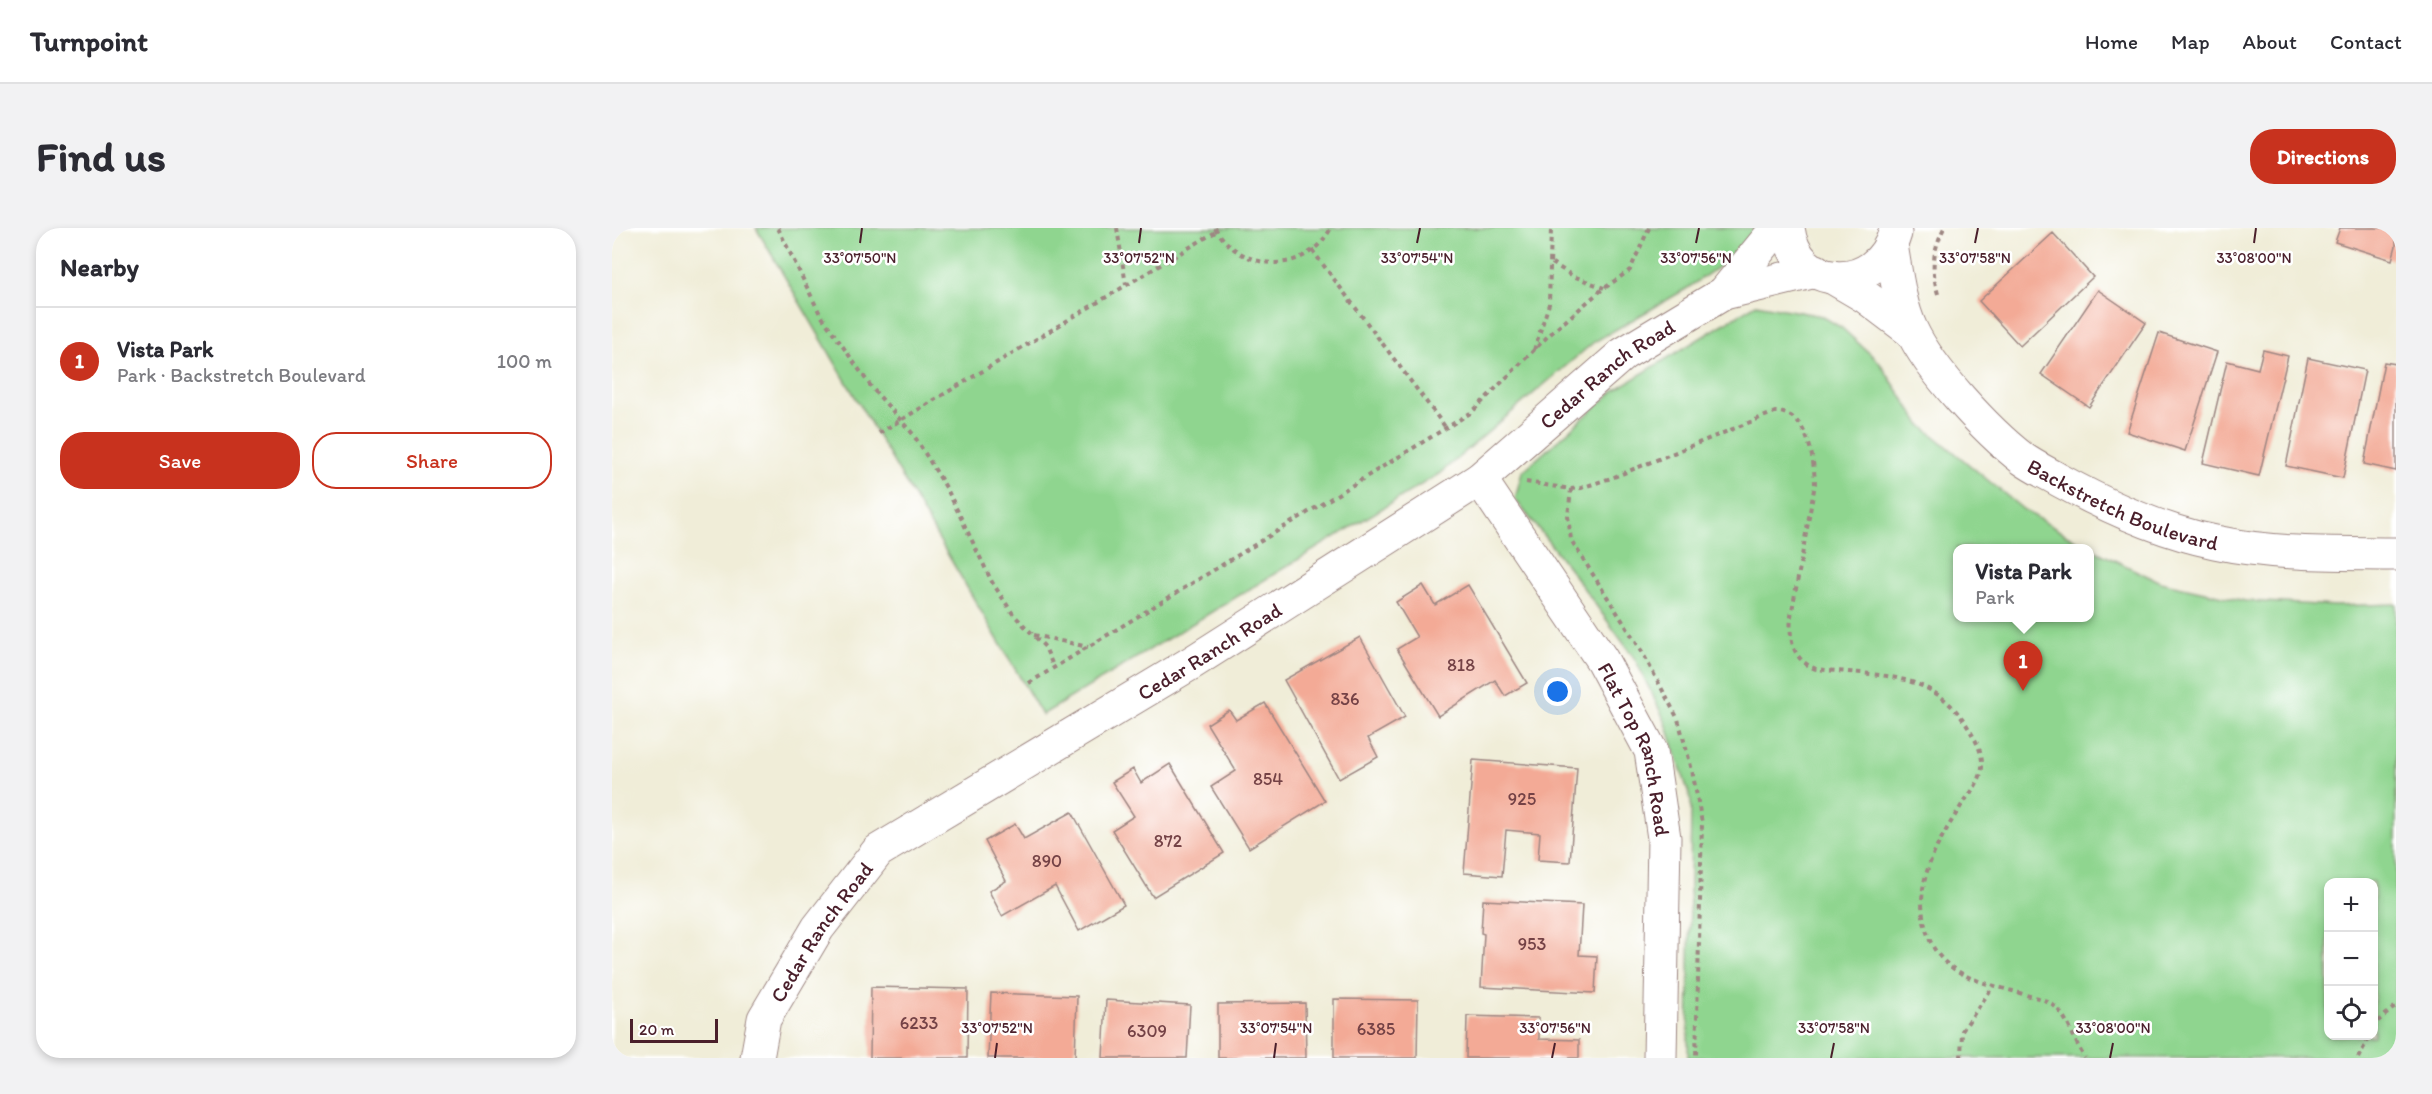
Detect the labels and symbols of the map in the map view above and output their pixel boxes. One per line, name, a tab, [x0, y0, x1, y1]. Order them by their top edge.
text: 33°07'50"N	[824, 249, 896, 267]
text: 33°07'52"N	[1103, 249, 1175, 267]
text: 33°07'54"N	[1381, 249, 1453, 267]
text: 33°07'56"N	[1660, 249, 1732, 267]
text: 33°07'58"N	[1939, 249, 2011, 267]
text: 33°08'00"N	[2216, 249, 2292, 267]
street label: Cedar Ranch Road	[1534, 313, 1679, 434]
street label: Backstretch Boulevard	[2023, 453, 2221, 555]
street label: Cedar Ranch Road	[1133, 596, 1286, 705]
pin: 1	[2004, 642, 2042, 691]
house number: 818	[1447, 654, 1475, 676]
street label: Flat Top Ranch Road	[1593, 658, 1676, 838]
your location	[1543, 677, 1572, 706]
house number: 836	[1330, 688, 1360, 710]
house number: 854	[1253, 768, 1283, 790]
house number: 925	[1508, 788, 1536, 810]
house number: 872	[1154, 830, 1183, 852]
house number: 890	[1032, 850, 1062, 872]
street label: Cedar Ranch Road	[764, 856, 878, 1006]
house number: 953	[1518, 933, 1547, 955]
house number: 6233	[900, 1012, 938, 1034]
scale bar	[630, 1016, 718, 1044]
house number: 6385	[1357, 1018, 1395, 1040]
text: 33°07'52"N	[961, 1019, 1033, 1037]
text: 33°07'54"N	[1240, 1019, 1312, 1037]
text: 33°07'56"N	[1519, 1019, 1591, 1037]
text: 33°07'58"N	[1798, 1019, 1870, 1037]
text: 33°08'00"N	[2075, 1019, 2151, 1037]
house number: 6309	[1127, 1020, 1167, 1042]

